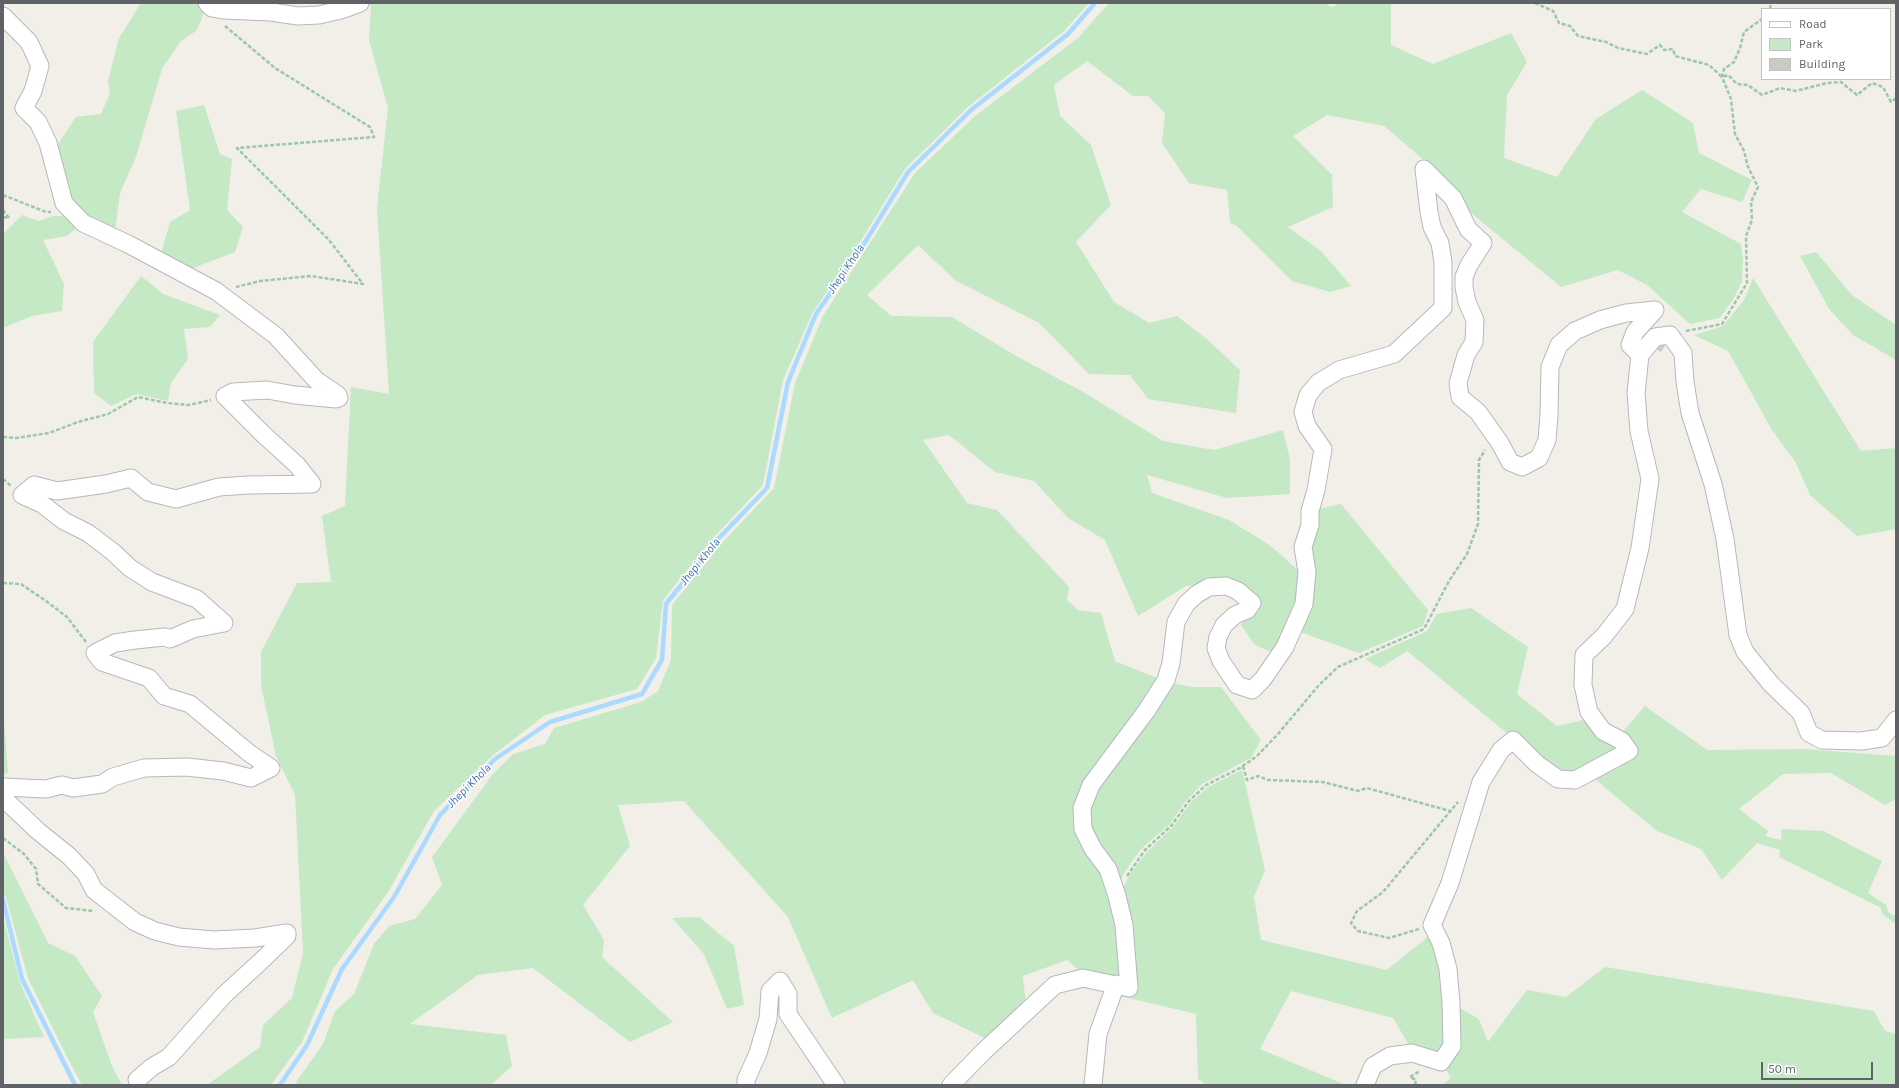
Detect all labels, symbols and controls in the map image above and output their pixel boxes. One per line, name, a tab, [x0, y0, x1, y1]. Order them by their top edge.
legend	[1761, 8, 1891, 80]
text: Road	[1799, 17, 1827, 31]
text: Park	[1799, 37, 1823, 51]
text: Building	[1799, 57, 1845, 71]
water label: Jhepi Khola	[824, 241, 868, 297]
water label: Jhepi Khola	[677, 535, 723, 589]
water label: Jhepi Khola	[444, 761, 494, 811]
scale bar	[1763, 1054, 1875, 1080]
text: 50 m	[1768, 1062, 1796, 1076]

